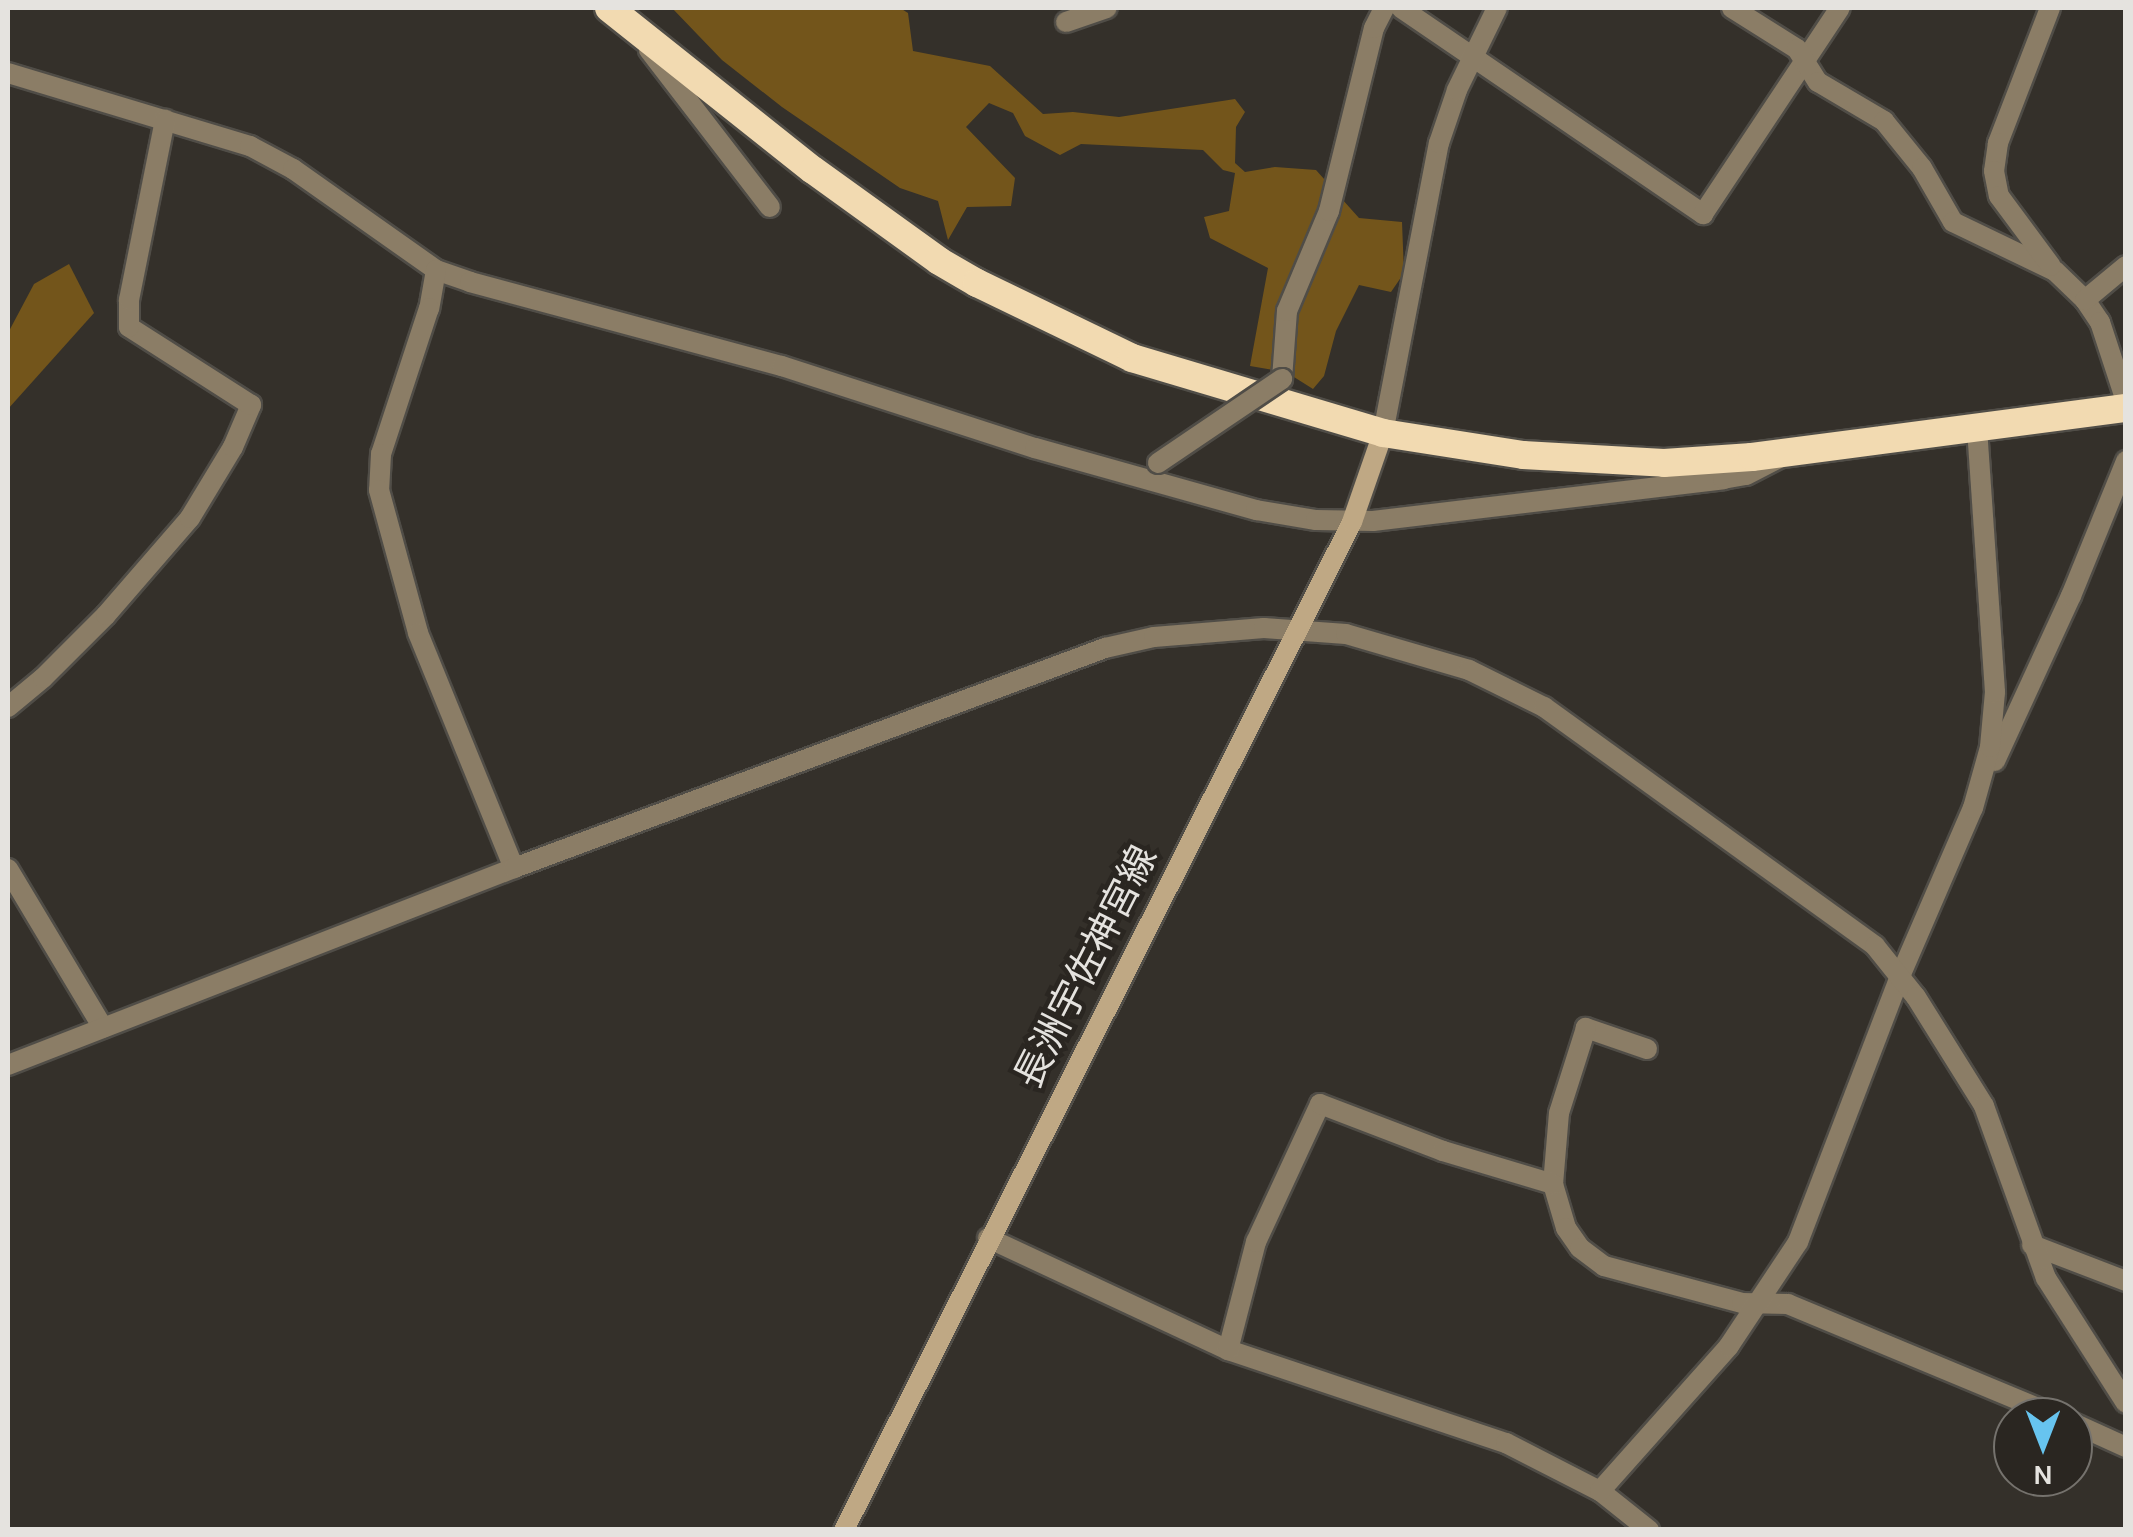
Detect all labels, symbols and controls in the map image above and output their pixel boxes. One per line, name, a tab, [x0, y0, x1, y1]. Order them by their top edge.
street label: 長洲宇佐神宮線	[1005, 838, 1167, 1096]
north arrow	[1993, 1397, 2093, 1497]
text: N	[2033, 1459, 2053, 1492]

